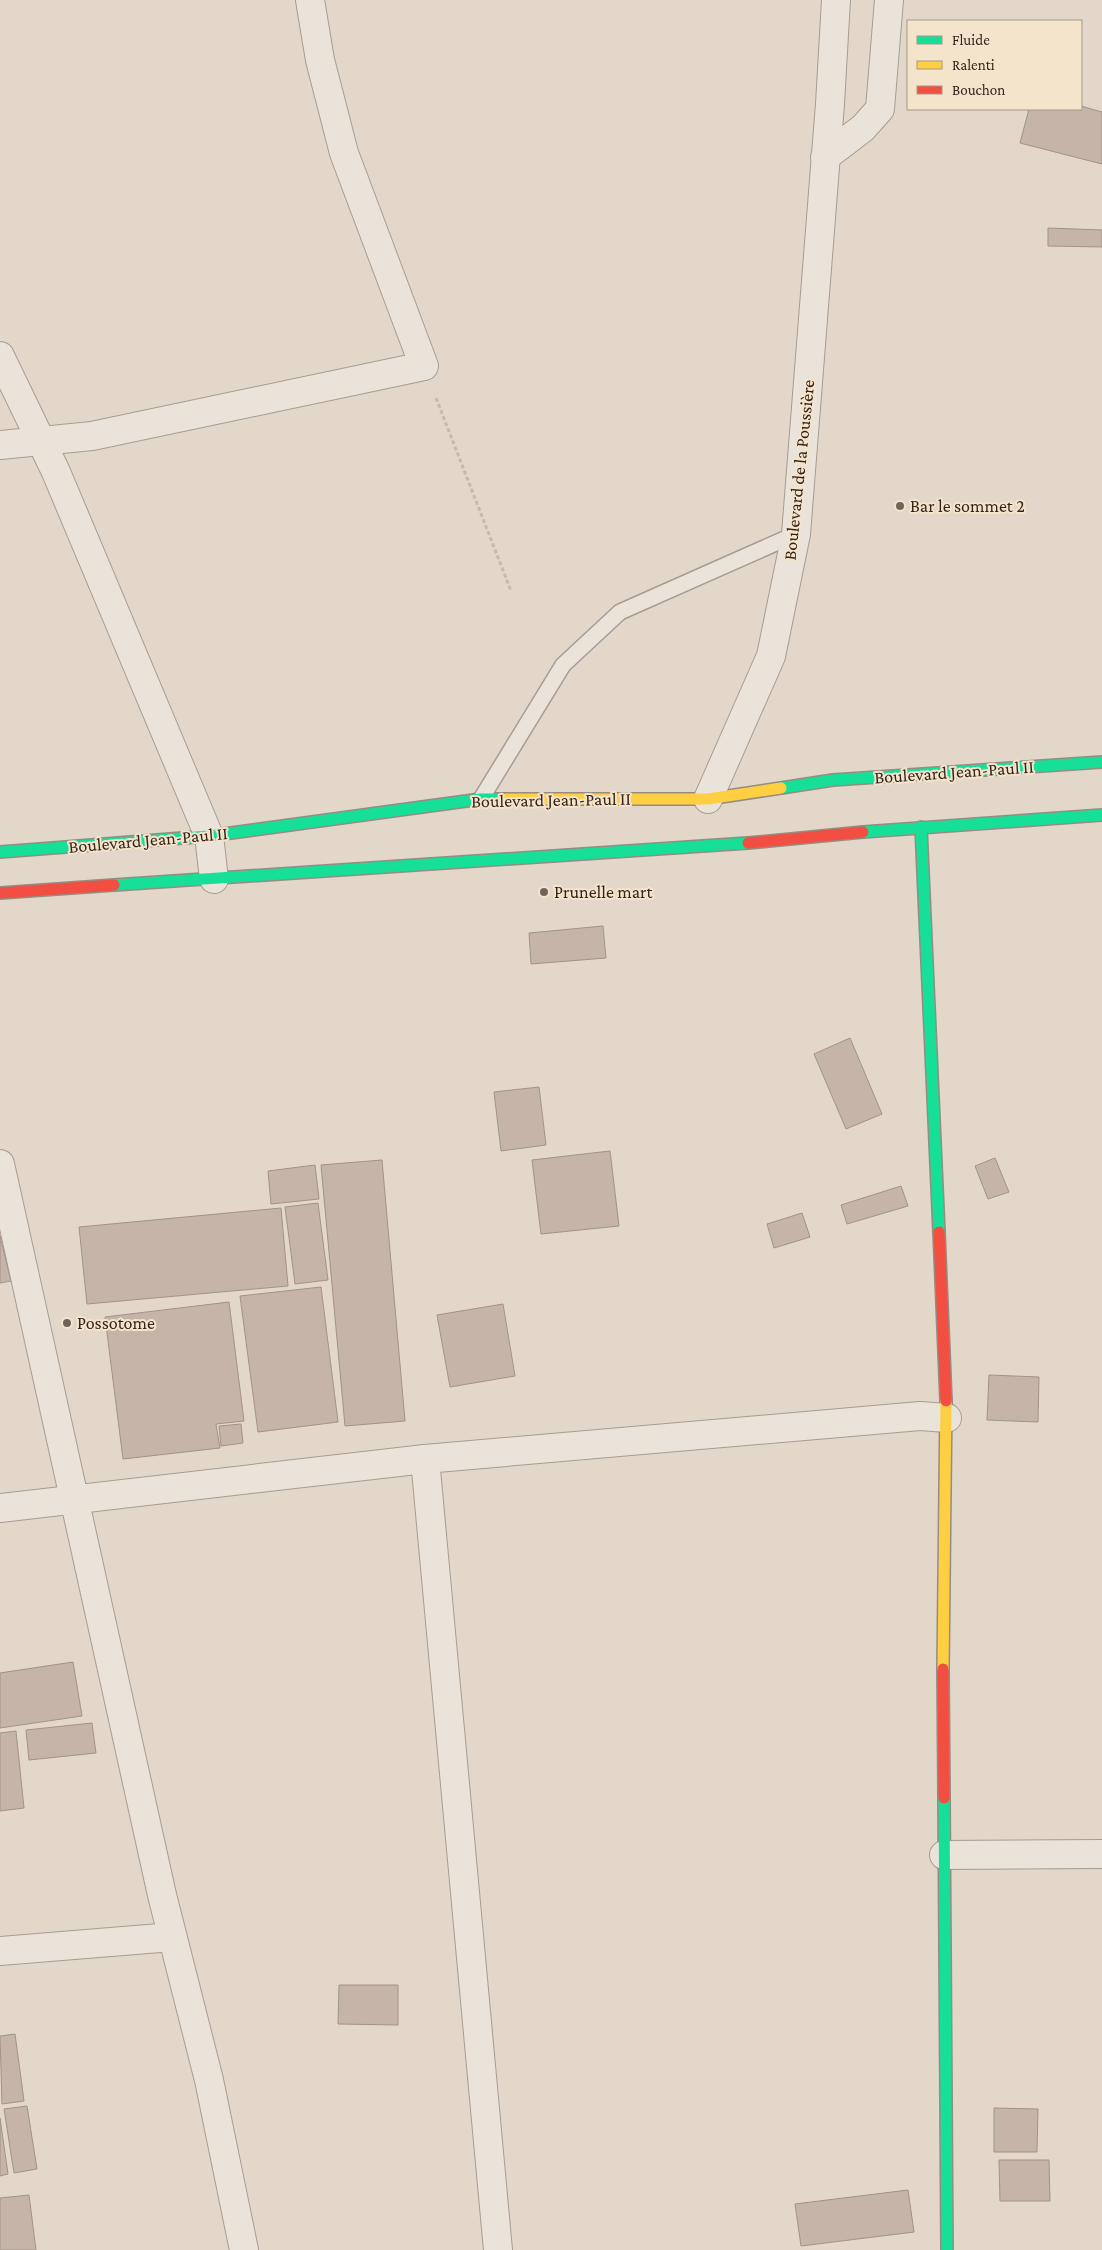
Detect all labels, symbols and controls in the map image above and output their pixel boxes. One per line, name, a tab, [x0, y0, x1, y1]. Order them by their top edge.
legend	[907, 20, 1082, 110]
text: Fluide	[952, 32, 990, 48]
text: Ralenti	[952, 57, 995, 73]
text: Bouchon	[952, 82, 1005, 98]
street label: Boulevard de la Poussière	[780, 379, 818, 561]
place label: Bar le sommet 2	[910, 496, 1025, 516]
marker: Bar le sommet 2	[894, 500, 906, 512]
street label: Boulevard Jean-Paul II	[874, 756, 1034, 788]
street label: Boulevard Jean-Paul II	[471, 789, 631, 811]
street label: Boulevard Jean-Paul II	[68, 823, 228, 857]
place label: Prunelle mart	[554, 882, 653, 902]
marker: Prunelle mart	[538, 886, 550, 898]
place label: Possotome	[77, 1313, 155, 1333]
marker: Possotome	[61, 1317, 73, 1329]

